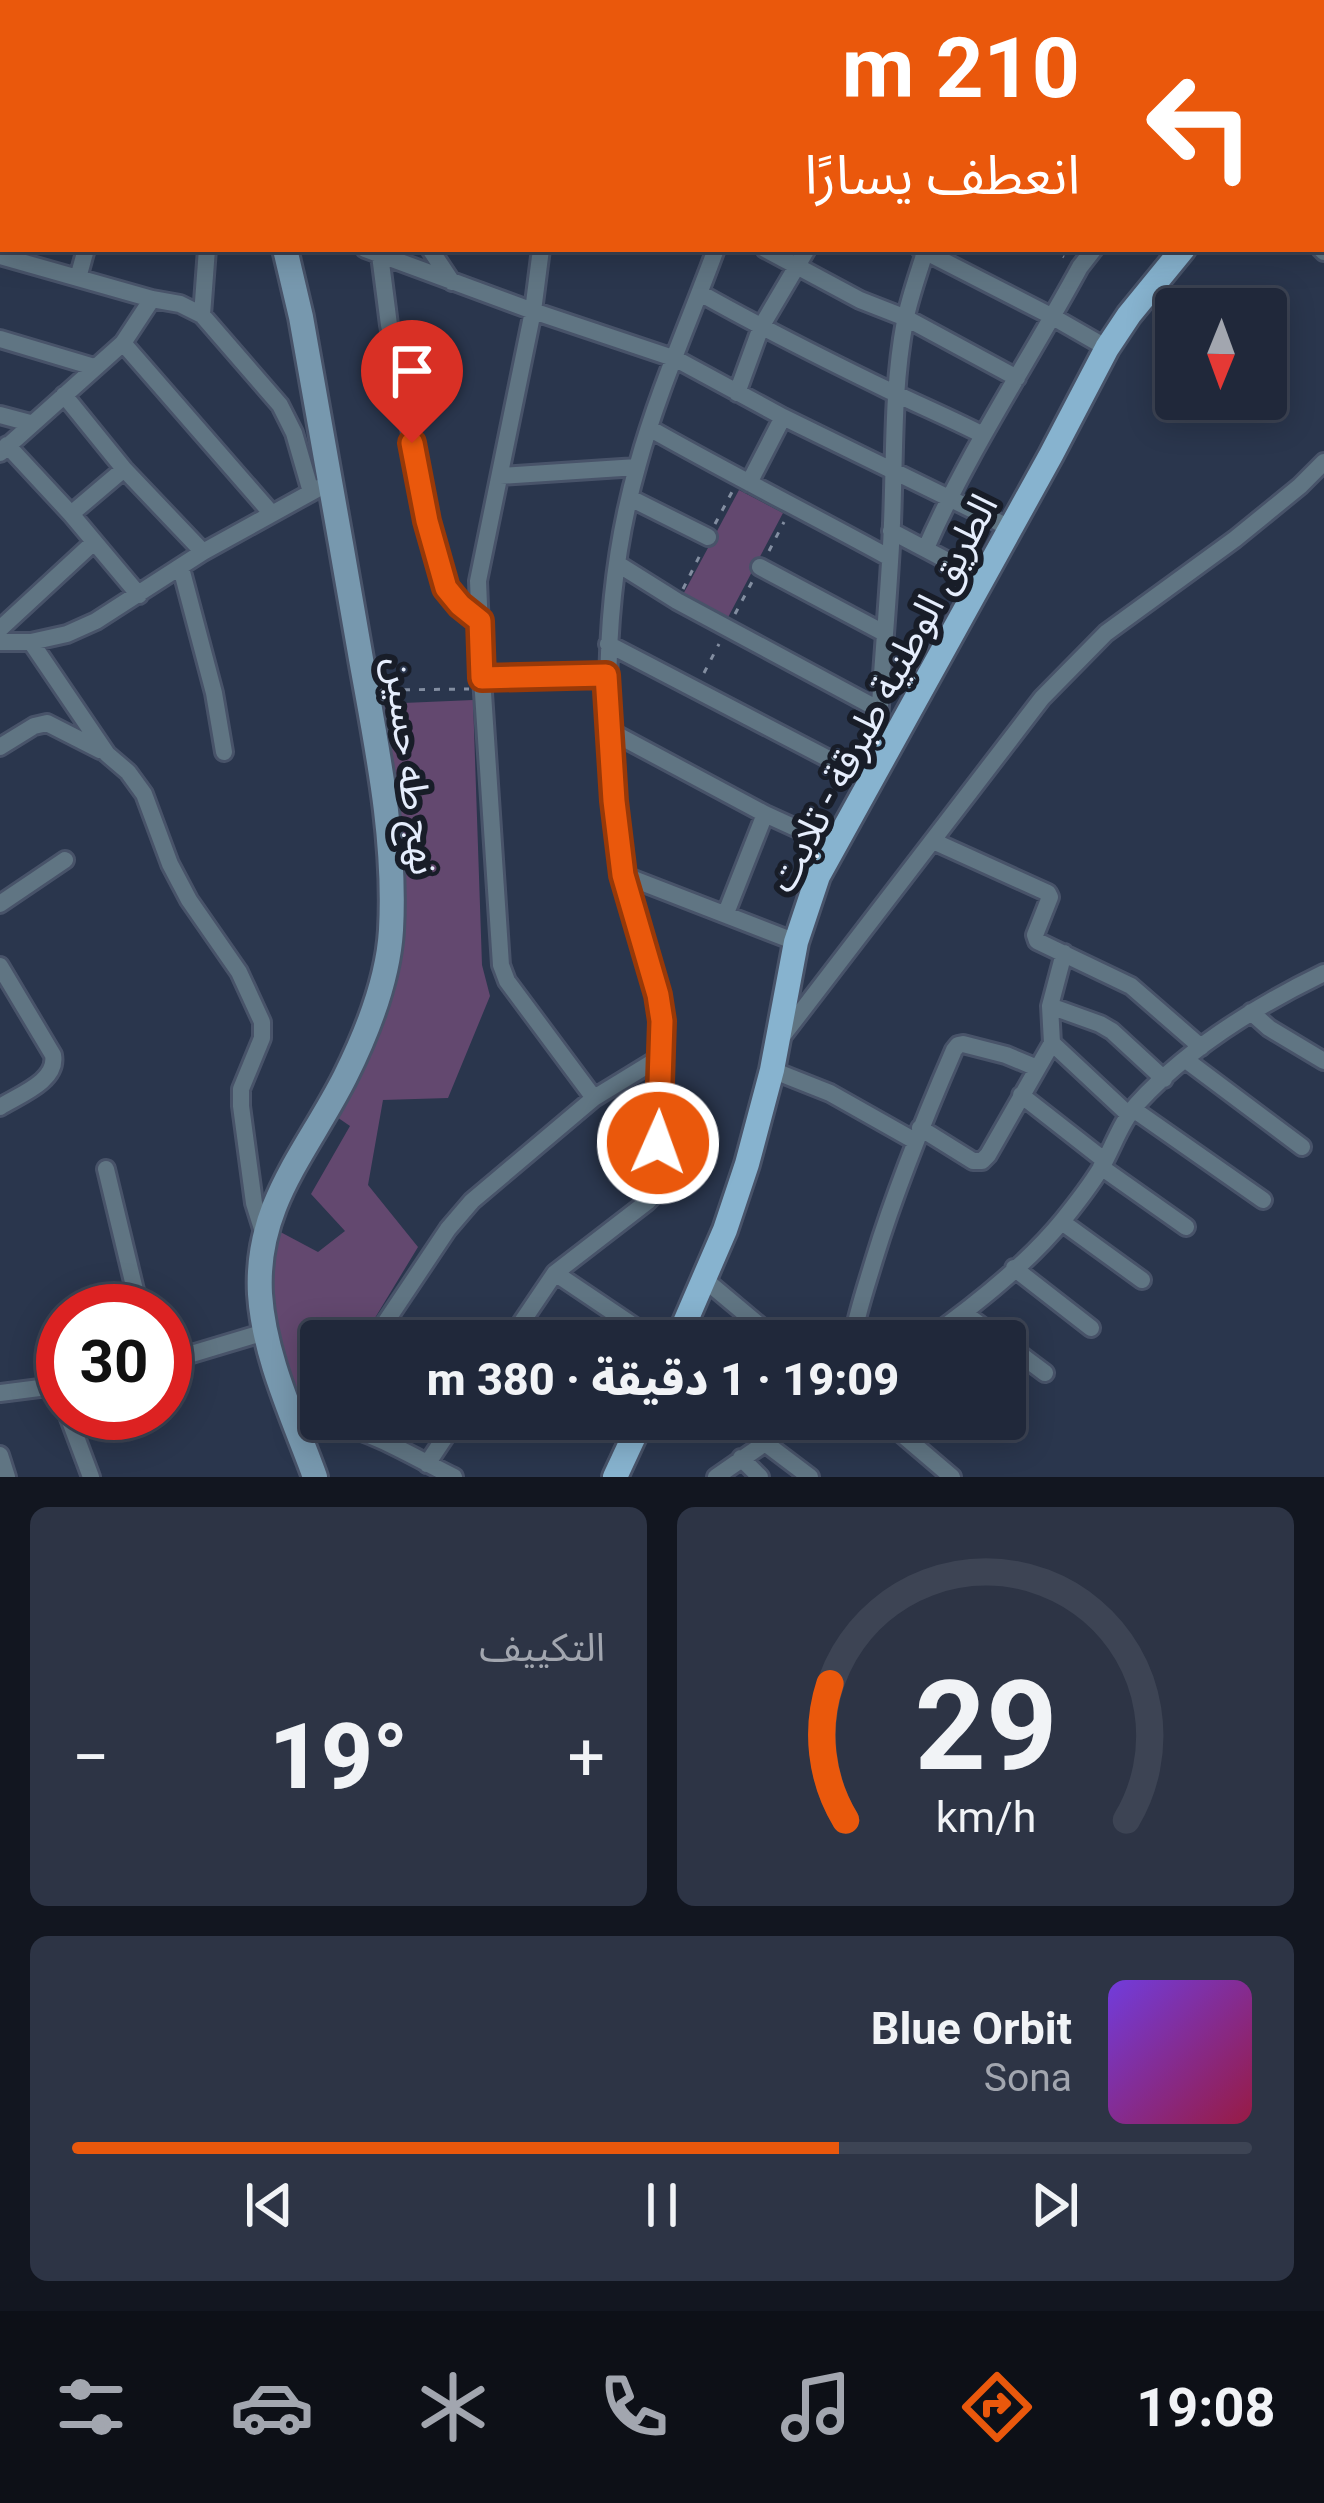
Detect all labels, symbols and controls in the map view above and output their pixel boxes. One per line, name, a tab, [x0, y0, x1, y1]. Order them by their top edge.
text: 210 m	[842, 19, 1080, 118]
icon: left	[1122, 48, 1278, 204]
text: انعطف يسارًا	[804, 144, 1080, 207]
north arrow	[1155, 288, 1287, 420]
map controls	[1155, 288, 1287, 420]
pin	[361, 320, 463, 443]
icon: arrive	[379, 338, 445, 404]
street label: الطريق الوطنية طبرقة - تلابت	[759, 486, 1008, 900]
street label: نهج طه حسين	[369, 654, 447, 878]
position arrow	[595, 1080, 721, 1206]
speed limit sign: 30	[36, 1284, 192, 1440]
text: 19:09 · 1 دقيقة · 380 m	[427, 1353, 899, 1406]
text: التكييف	[479, 1625, 605, 1671]
text: 29	[914, 1653, 1057, 1799]
text: 19°	[269, 1705, 408, 1810]
text: −	[72, 1719, 110, 1796]
text: +	[568, 1719, 605, 1796]
text: km/h	[935, 1791, 1036, 1841]
text: Blue Orbit	[871, 2002, 1072, 2055]
text: Sona	[984, 2055, 1072, 2101]
icon: previous	[236, 2172, 302, 2238]
icon: pause	[629, 2172, 695, 2238]
icon: next	[1022, 2172, 1088, 2238]
icon: filters	[49, 2365, 133, 2449]
icon: car	[230, 2365, 314, 2449]
icon: climate	[411, 2365, 495, 2449]
icon: phone	[592, 2365, 676, 2449]
icon: music	[774, 2365, 858, 2449]
icon: directions	[955, 2365, 1039, 2449]
text: 19:08	[1136, 2376, 1275, 2439]

